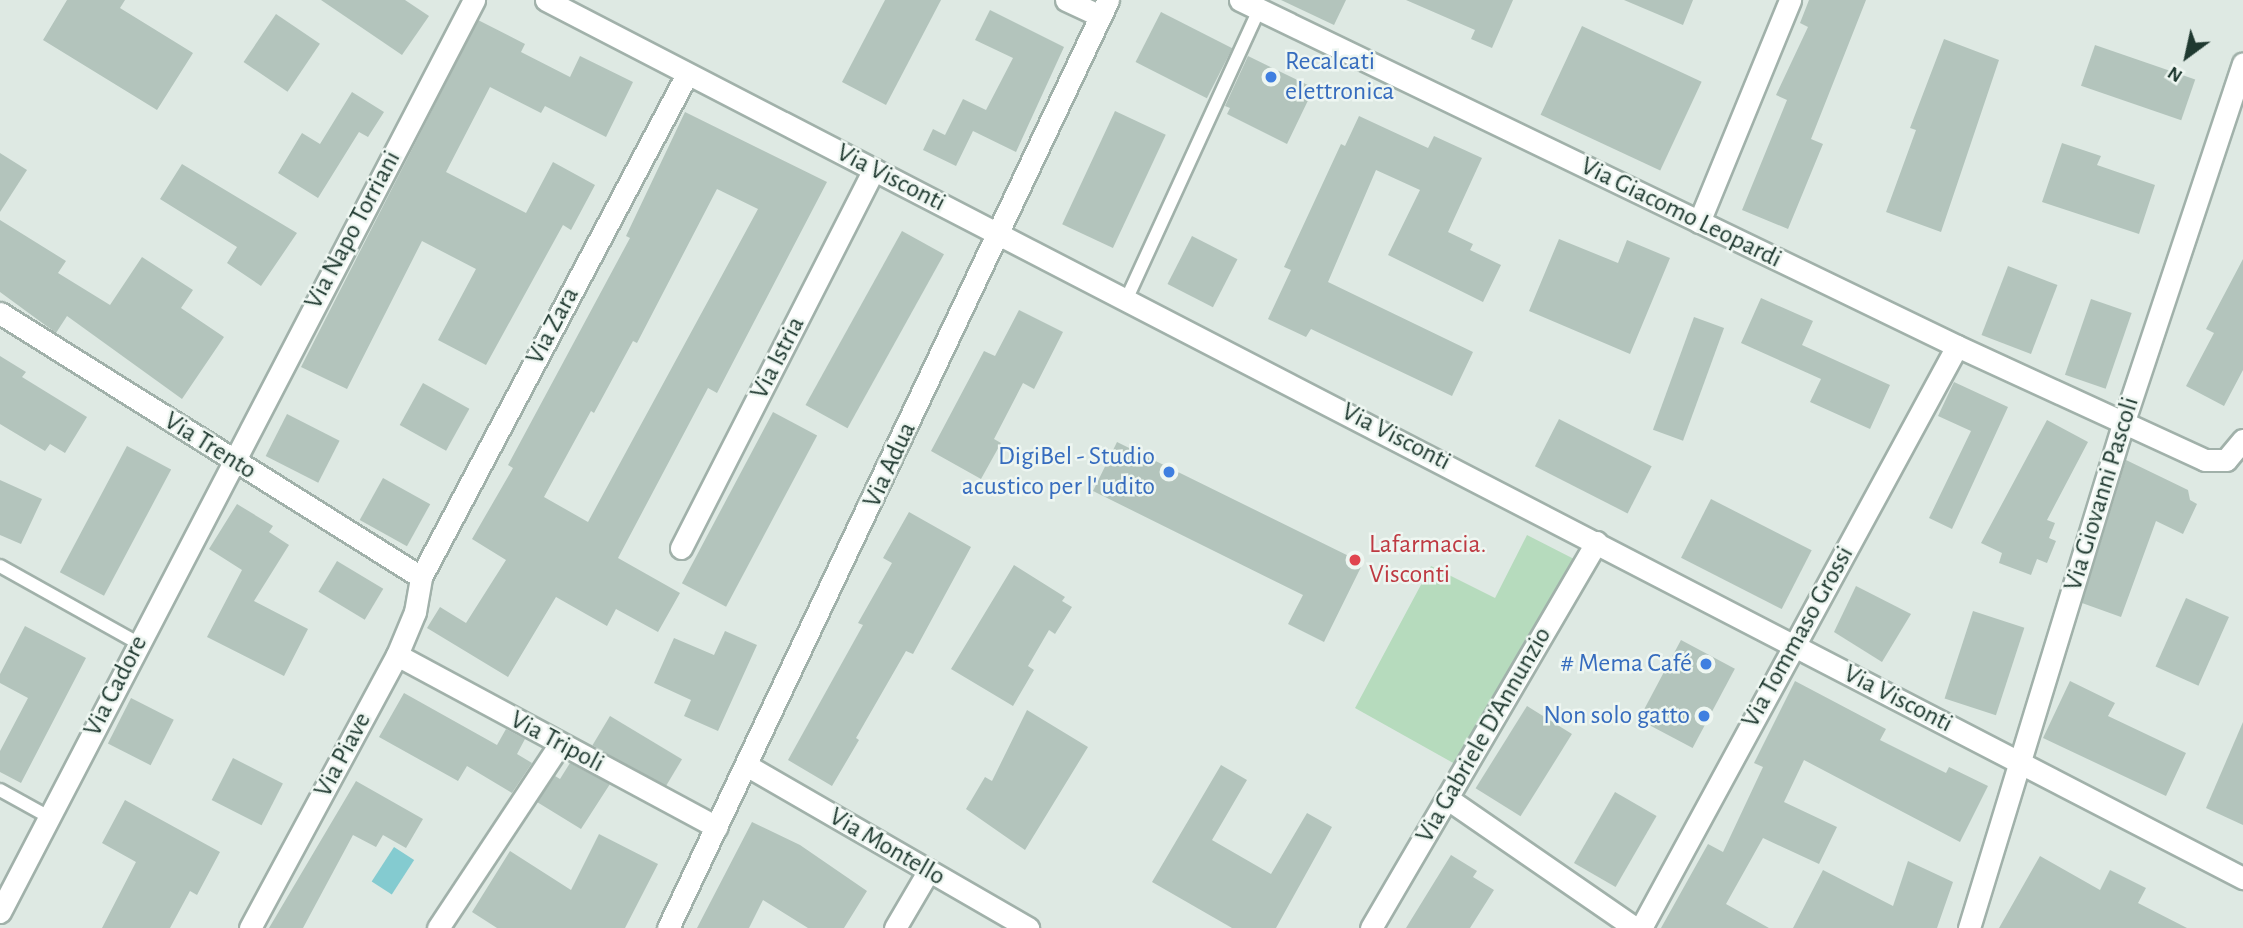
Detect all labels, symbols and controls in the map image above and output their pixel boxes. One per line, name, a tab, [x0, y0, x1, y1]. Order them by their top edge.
north arrow	[2152, 21, 2222, 91]
place label: Recalcati elettronica	[1285, 46, 1394, 108]
text: N	[2165, 62, 2186, 86]
marker: Recalcati elettronica	[1263, 69, 1279, 85]
street label: Via Visconti	[831, 137, 951, 219]
street label: Via Napo Torriani	[298, 145, 408, 315]
street label: Via Giacomo Leopardi	[1575, 151, 1787, 275]
street label: Via Zara	[520, 282, 586, 370]
street label: Via Istria	[744, 312, 812, 404]
street label: Via Giovanni Pascoli	[2058, 393, 2146, 595]
street label: Via Visconti	[1336, 396, 1456, 478]
street label: Via Trento	[158, 406, 262, 486]
street label: Via Adua	[857, 417, 923, 513]
place label: DigiBel - Studio acustico per l' udito	[962, 441, 1155, 503]
marker: DigiBel - Studio acustico per l' udito	[1161, 464, 1177, 480]
place label: Lafarmacia. Visconti	[1369, 529, 1486, 590]
street label: Via Tommaso Grossi	[1735, 541, 1861, 733]
marker: Lafarmacia. Visconti	[1347, 552, 1363, 568]
street label: Via Gabriele D'Annunzio	[1410, 622, 1558, 848]
street label: Via Cadore	[77, 630, 155, 742]
place label: # Mema Café	[1561, 648, 1692, 680]
marker: # Mema Café	[1698, 656, 1714, 672]
street label: Via Visconti	[1838, 658, 1958, 740]
place label: Non solo gatto	[1543, 700, 1690, 732]
street label: Via Tripoli	[505, 704, 609, 780]
street label: Via Piave	[308, 707, 378, 803]
marker: Non solo gatto	[1696, 708, 1712, 724]
street label: Via Montello	[823, 801, 951, 893]

